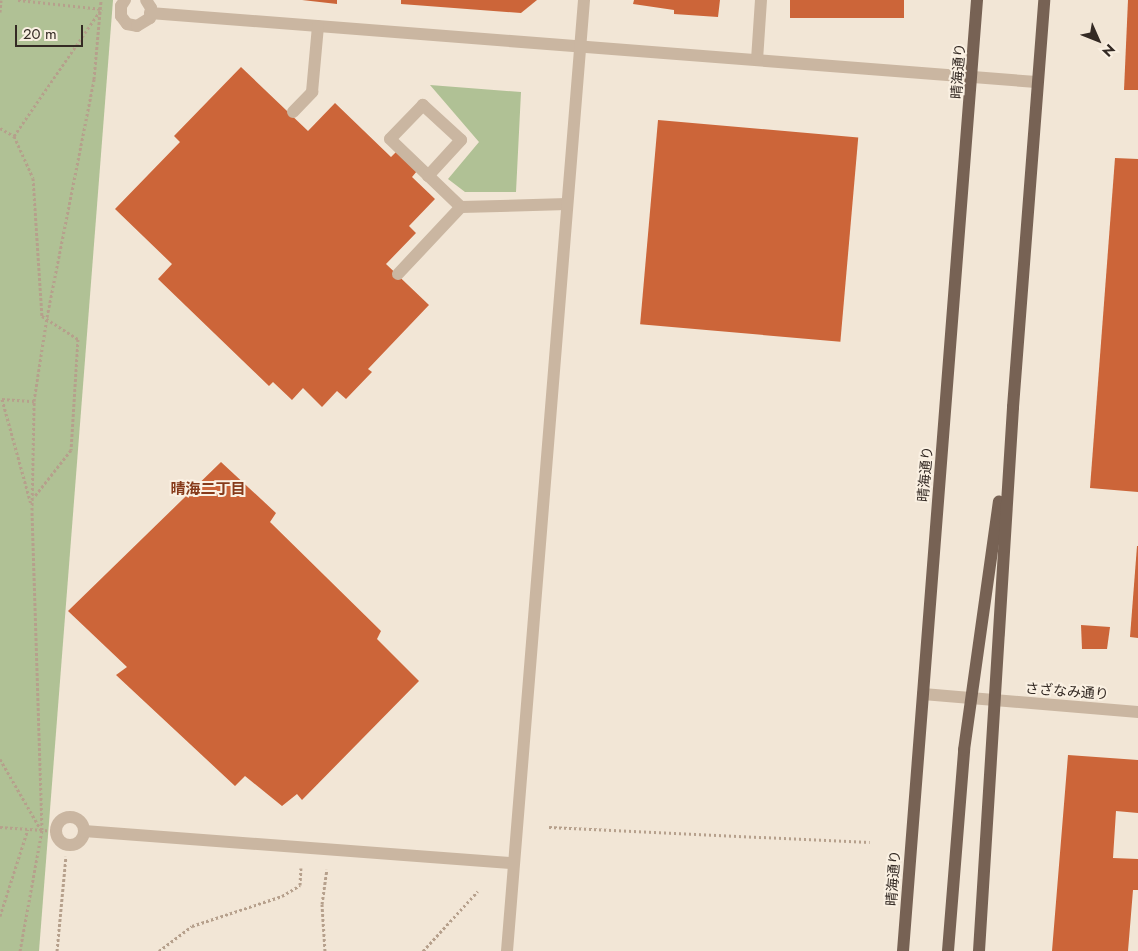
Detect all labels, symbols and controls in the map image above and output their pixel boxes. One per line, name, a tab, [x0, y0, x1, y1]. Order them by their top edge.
scale bar	[18, 15, 85, 47]
north arrow	[1073, 15, 1123, 65]
text: 20 m	[23, 23, 57, 45]
text: N	[1098, 39, 1120, 61]
street label: 晴海通り	[948, 42, 968, 100]
street label: 晴海通り	[914, 445, 936, 503]
district label: 晴海二丁目	[171, 481, 245, 499]
street label: さざなみ通り	[1025, 680, 1109, 702]
street label: 晴海通り	[883, 849, 903, 907]

